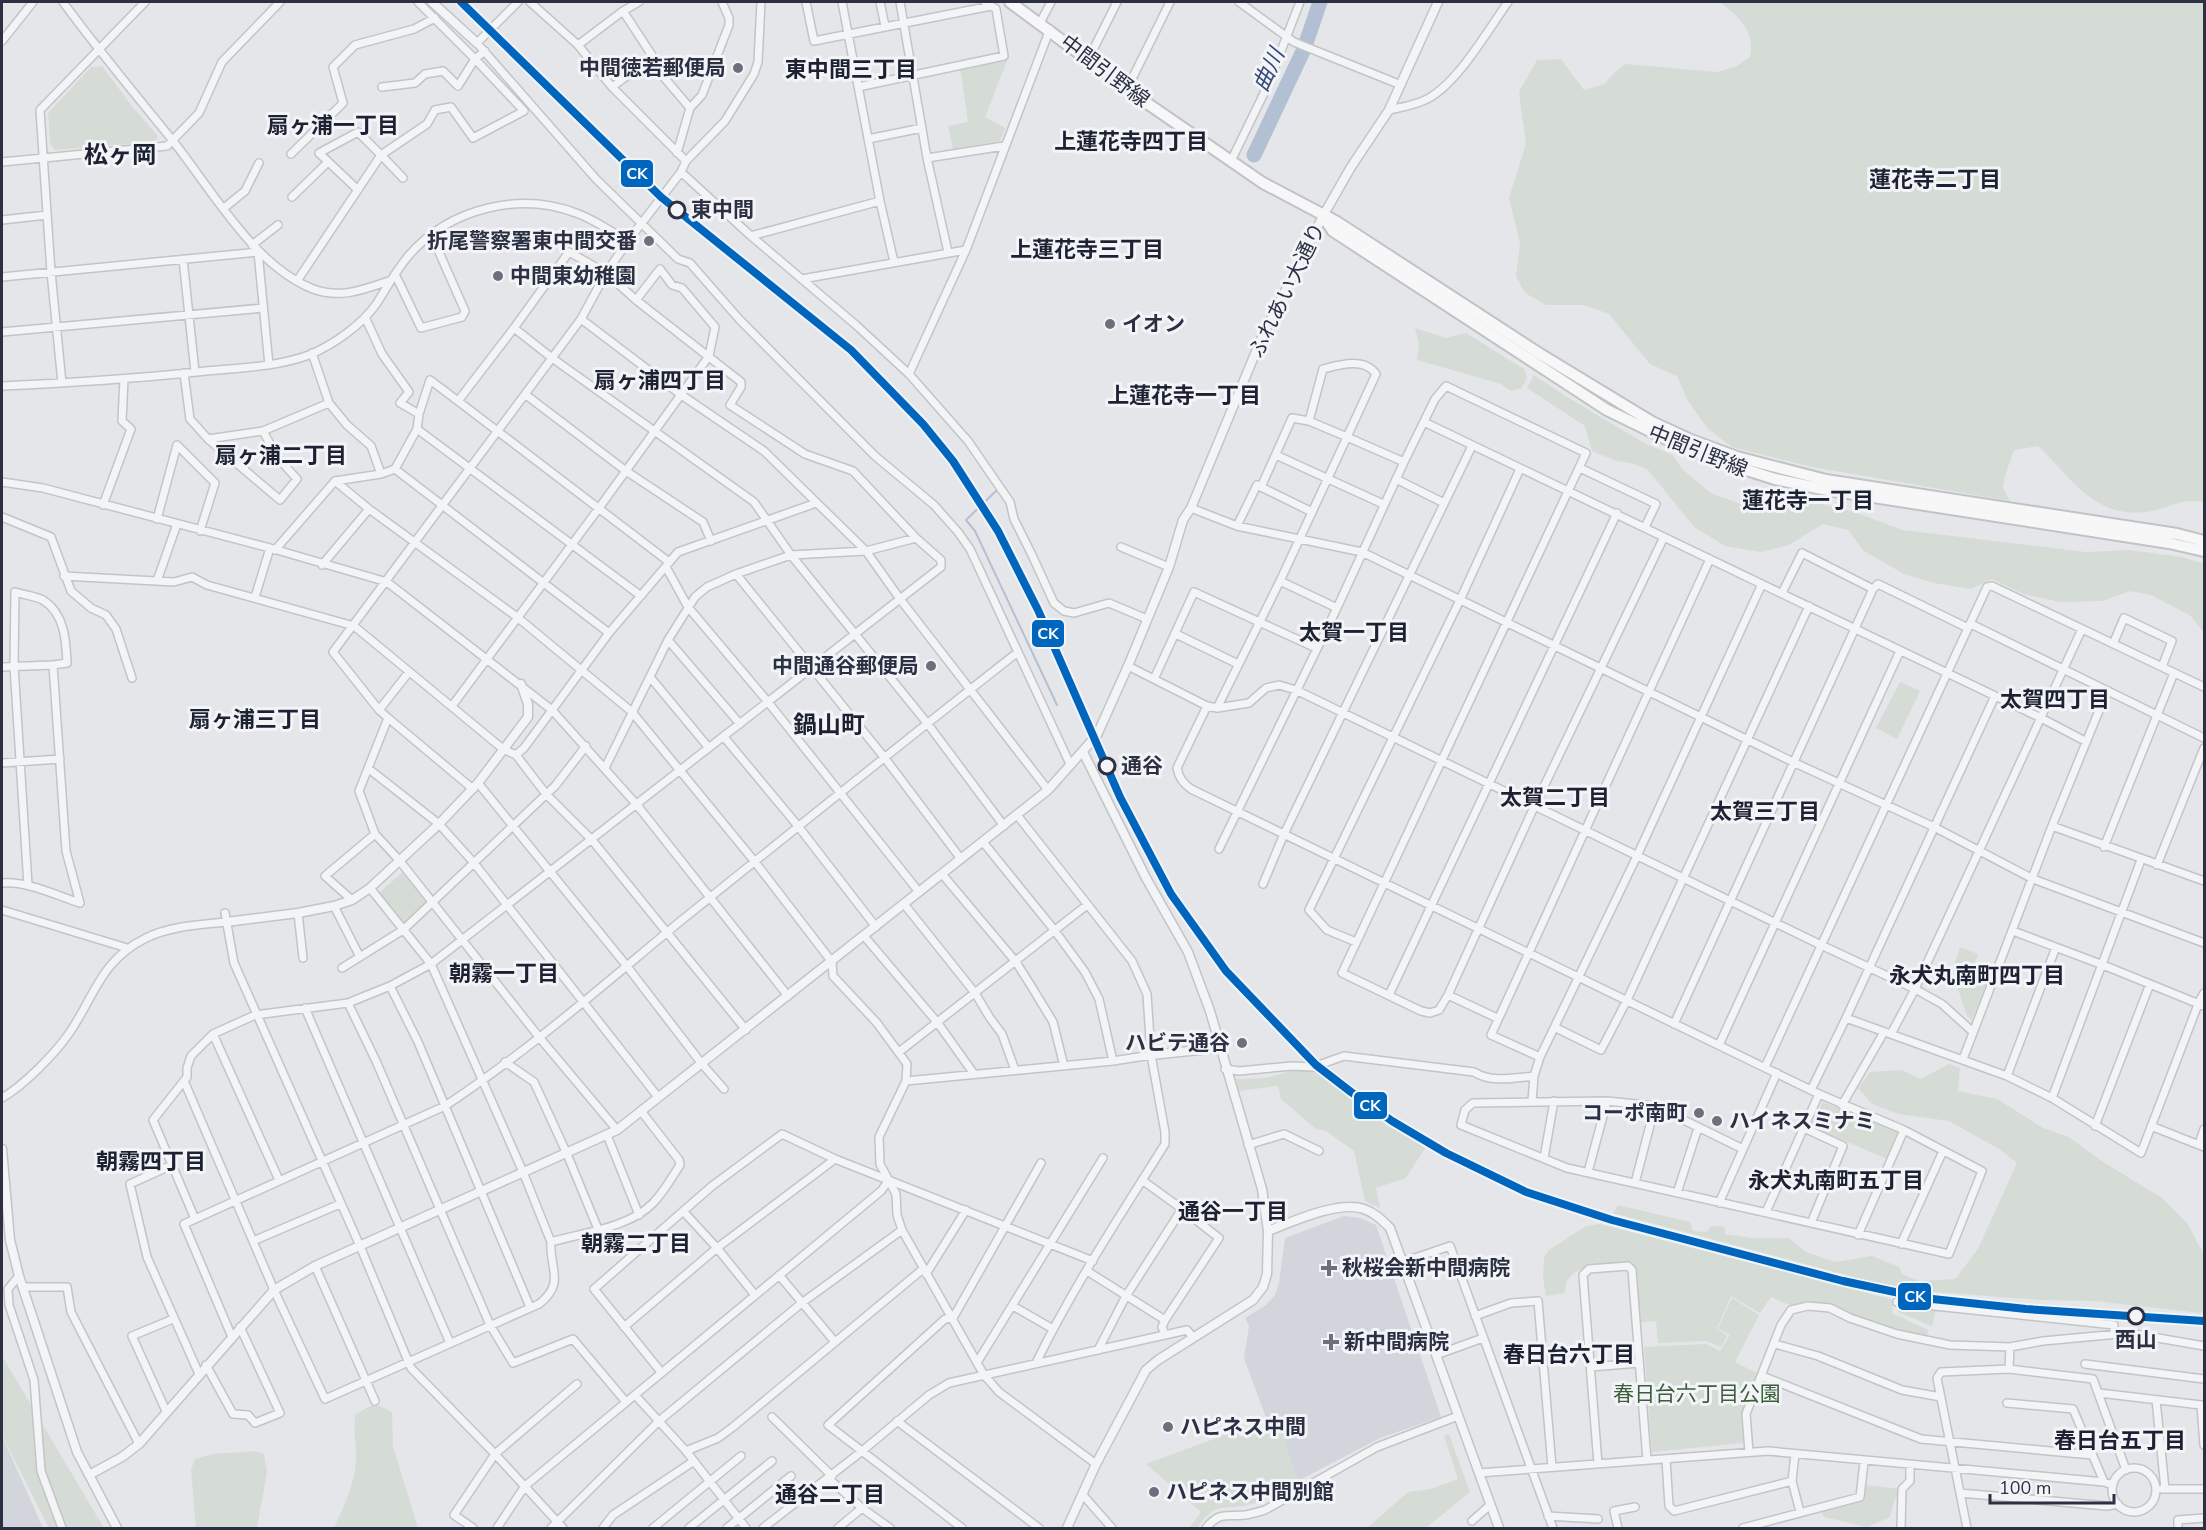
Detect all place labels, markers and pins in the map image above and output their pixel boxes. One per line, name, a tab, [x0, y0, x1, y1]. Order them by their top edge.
place label: 中間徳若郵便局	[579, 54, 726, 82]
marker: 中間徳若郵便局	[731, 61, 745, 75]
place label: 東中間	[691, 196, 754, 224]
marker: 東中間	[668, 201, 686, 219]
place label: 折尾警察署東中間交番	[427, 227, 637, 255]
marker: 折尾警察署東中間交番	[642, 234, 656, 248]
place label: 中間東幼稚園	[510, 262, 636, 290]
marker: 中間東幼稚園	[491, 269, 505, 283]
place label: イオン	[1122, 310, 1185, 338]
marker: イオン	[1103, 317, 1117, 331]
place label: 中間通谷郵便局	[772, 652, 919, 680]
marker: 中間通谷郵便局	[924, 659, 938, 673]
place label: 通谷	[1121, 752, 1163, 780]
marker: 通谷	[1098, 757, 1116, 775]
place label: ハビテ通谷	[1125, 1029, 1230, 1057]
marker: ハビテ通谷	[1235, 1036, 1249, 1050]
place label: コーポ南町	[1582, 1099, 1687, 1127]
marker: コーポ南町	[1692, 1106, 1706, 1120]
place label: ハイネスミナミ	[1729, 1107, 1876, 1135]
marker: ハイネスミナミ	[1710, 1114, 1724, 1128]
place label: 秋桜会新中間病院	[1342, 1254, 1510, 1282]
marker: 秋桜会新中間病院	[1320, 1259, 1338, 1277]
marker: 西山	[2127, 1307, 2145, 1325]
place label: 西山	[2115, 1326, 2157, 1354]
place label: 新中間病院	[1344, 1328, 1449, 1356]
marker: 新中間病院	[1322, 1333, 1340, 1351]
place label: ハピネス中間	[1180, 1413, 1306, 1441]
marker: ハピネス中間	[1161, 1420, 1175, 1434]
place label: ハピネス中間別館	[1166, 1478, 1334, 1506]
marker: ハピネス中間別館	[1147, 1485, 1161, 1499]

